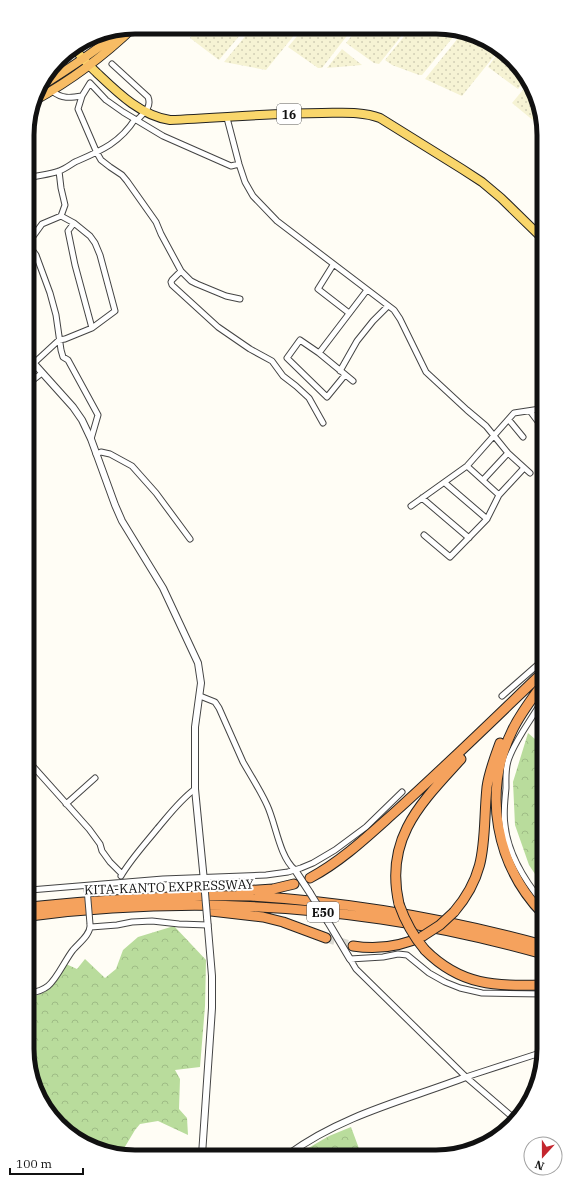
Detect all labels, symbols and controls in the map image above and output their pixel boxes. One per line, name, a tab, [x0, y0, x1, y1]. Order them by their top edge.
road number: 16	[277, 104, 301, 124]
street label: KITA-KANTO EXPRESSWAY	[84, 876, 254, 898]
road number: E50	[307, 902, 339, 922]
north arrow	[523, 1136, 563, 1176]
scale bar	[10, 1150, 83, 1176]
text: 100 m	[16, 1156, 52, 1171]
text: N	[533, 1157, 546, 1173]

